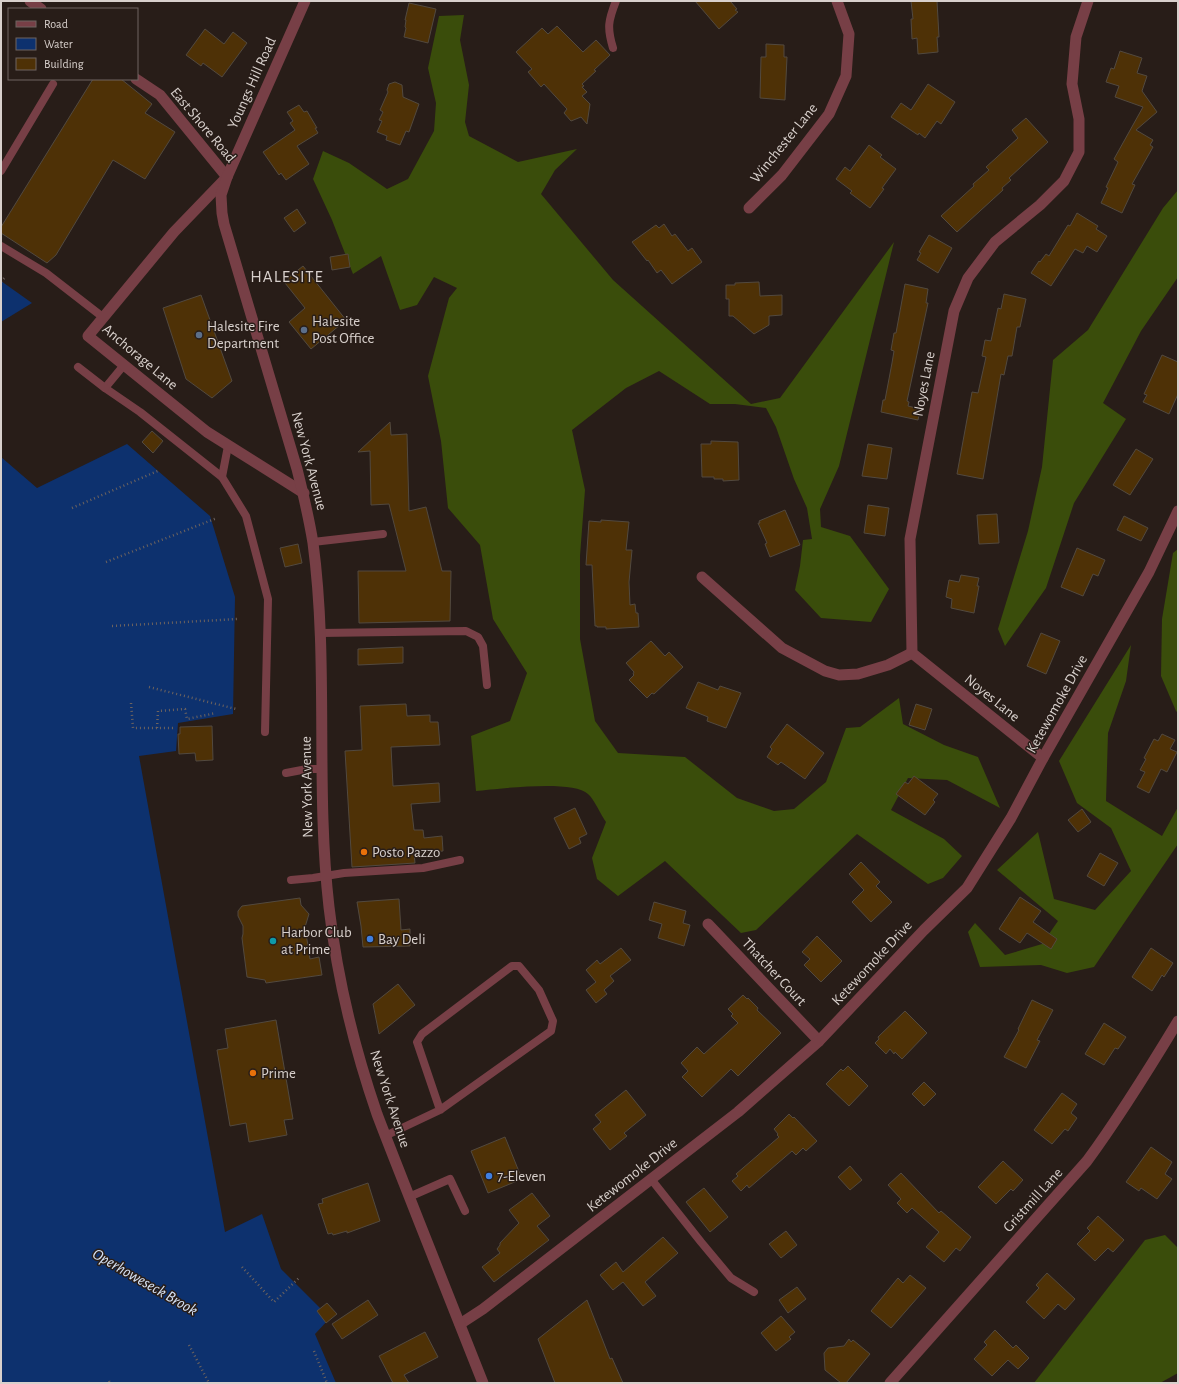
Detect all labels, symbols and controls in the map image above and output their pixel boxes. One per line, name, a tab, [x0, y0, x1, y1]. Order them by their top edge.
legend	[8, 8, 138, 80]
text: Road	[44, 18, 68, 30]
street label: Youngs Hill Road	[225, 35, 279, 131]
text: Water	[44, 38, 73, 50]
text: Building	[44, 58, 84, 70]
street label: East Shore Road	[167, 85, 239, 165]
street label: Winchester Lane	[748, 100, 820, 186]
district label: HALESITE	[250, 268, 324, 285]
place label: Halesite Post Office	[312, 314, 375, 346]
place label: Halesite Fire Department	[207, 319, 280, 351]
street label: Anchorage Lane	[100, 321, 181, 393]
marker: Halesite Post Office	[299, 325, 309, 335]
marker: Halesite Fire Department	[194, 330, 204, 340]
street label: Noyes Lane	[910, 350, 938, 418]
street label: New York Avenue	[289, 410, 329, 512]
street label: Ketewomoke Drive	[1024, 652, 1090, 756]
street label: Noyes Lane	[962, 671, 1022, 725]
street label: New York Avenue	[299, 736, 315, 838]
place label: Posto Pazzo	[372, 845, 440, 860]
marker: Posto Pazzo	[359, 847, 369, 857]
street label: Ketewomoke Drive	[829, 918, 915, 1008]
place label: Harbor Club at Prime	[281, 925, 352, 957]
place label: Bay Deli	[378, 932, 426, 947]
marker: Bay Deli	[365, 934, 375, 944]
street label: Thatcher Court	[739, 935, 809, 1009]
marker: Harbor Club at Prime	[268, 936, 278, 946]
street label: New York Avenue	[367, 1048, 413, 1150]
place label: Prime	[261, 1066, 296, 1081]
marker: Prime	[248, 1068, 258, 1078]
street label: Ketewomoke Drive	[584, 1135, 680, 1215]
street label: Gristmill Lane	[1000, 1165, 1066, 1235]
place label: 7-Eleven	[497, 1169, 546, 1184]
marker: 7-Eleven	[484, 1171, 494, 1181]
water label: Operhoweseck Brook	[89, 1245, 200, 1319]

